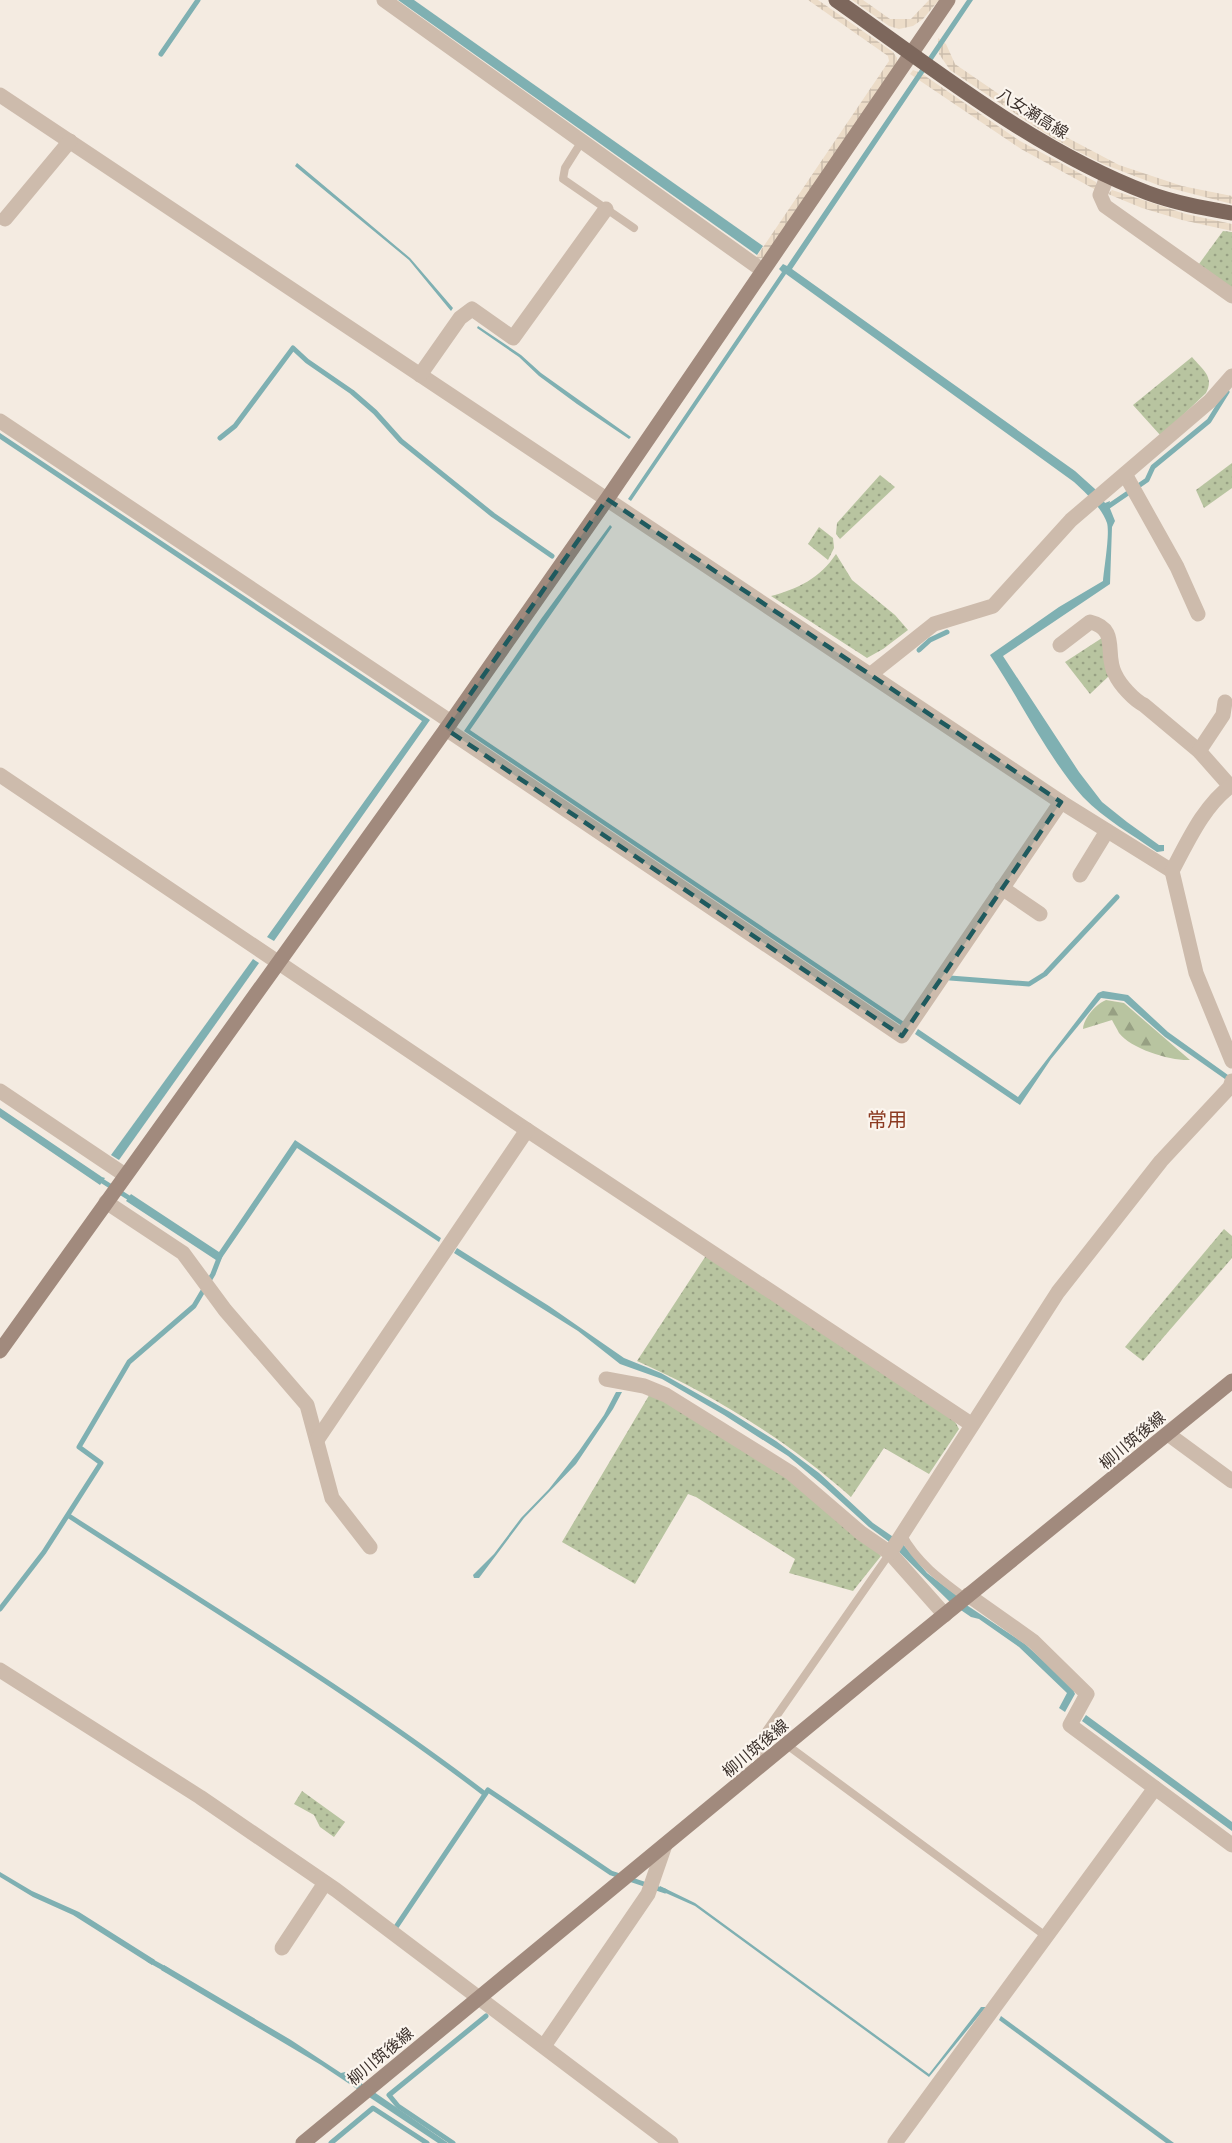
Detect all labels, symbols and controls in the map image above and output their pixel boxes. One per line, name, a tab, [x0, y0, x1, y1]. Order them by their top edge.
street label: 八女瀬高線	[993, 84, 1072, 144]
district label: 常用	[867, 1108, 907, 1133]
street label: 柳川筑後線	[1096, 1407, 1170, 1474]
street label: 柳川筑後線	[719, 1715, 793, 1782]
street label: 柳川筑後線	[344, 2023, 418, 2090]

